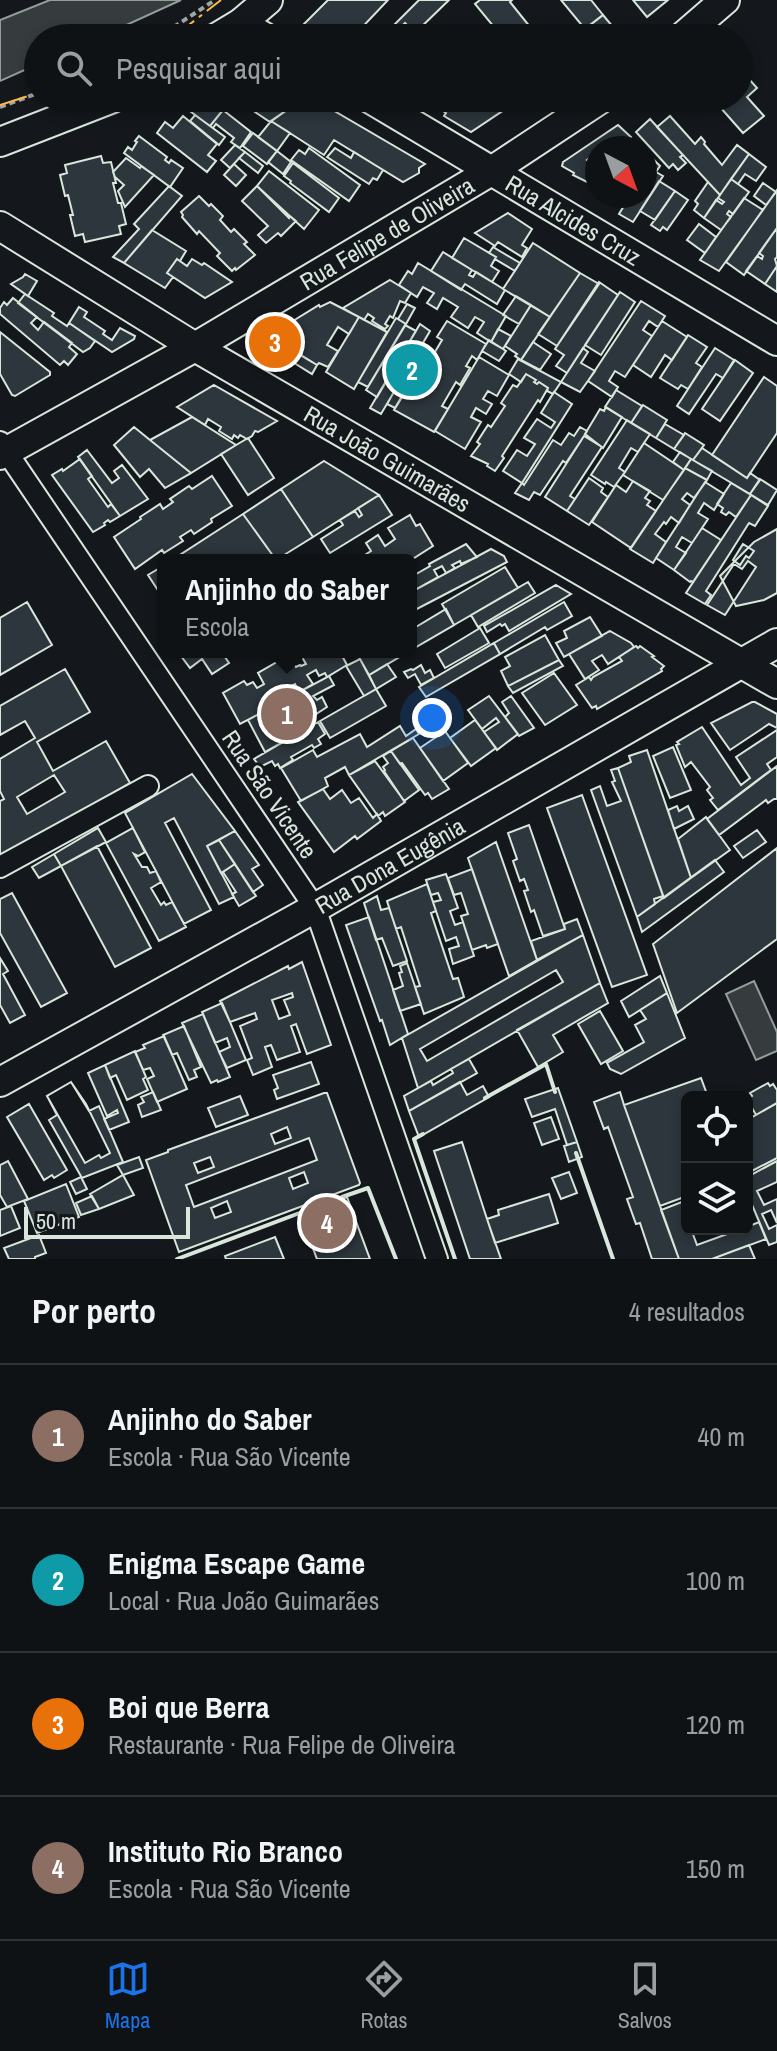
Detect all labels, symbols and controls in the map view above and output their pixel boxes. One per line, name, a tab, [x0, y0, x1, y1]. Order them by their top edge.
search box	[24, 24, 753, 112]
icon: search	[52, 46, 96, 90]
text: Pesquisar aqui	[116, 48, 281, 88]
north arrow	[585, 136, 657, 208]
street label: Rua Alcides Cruz	[500, 167, 647, 273]
street label: Rua Felipe de Oliveira	[294, 169, 480, 297]
pin: 3	[249, 312, 301, 372]
pin: 2	[386, 340, 438, 400]
street label: Rua João Guimarães	[299, 398, 477, 519]
popup	[157, 554, 417, 658]
text: Anjinho do Saber	[185, 569, 389, 609]
text: Escola	[185, 609, 249, 644]
pin: 1	[261, 684, 313, 744]
your location	[412, 698, 452, 738]
street label: Rua São Vicente	[215, 724, 325, 864]
street label: Rua Dona Eugênia	[309, 810, 470, 921]
map controls	[681, 1091, 753, 1235]
button: locate	[681, 1091, 753, 1163]
button: layers	[681, 1163, 753, 1235]
pin: 4	[301, 1193, 353, 1253]
scale bar	[24, 1203, 190, 1239]
text: 50 m	[36, 1206, 76, 1236]
text: Por perto	[32, 1288, 156, 1334]
text: 4 resultados	[629, 1294, 745, 1329]
text: Anjinho do Saber	[108, 1399, 312, 1439]
text: 1	[52, 1419, 64, 1454]
text: 40 m	[698, 1419, 745, 1454]
text: Escola · Rua São Vicente	[108, 1439, 351, 1474]
text: Enigma Escape Game	[108, 1543, 365, 1583]
text: 2	[52, 1563, 64, 1598]
text: 100 m	[686, 1563, 745, 1598]
text: Local · Rua João Guimarães	[108, 1583, 379, 1618]
text: Boi que Berra	[108, 1687, 269, 1727]
text: 3	[52, 1707, 64, 1742]
text: 120 m	[686, 1707, 745, 1742]
text: Restaurante · Rua Felipe de Oliveira	[108, 1727, 455, 1762]
text: Instituto Rio Branco	[108, 1831, 343, 1871]
text: 4	[52, 1851, 64, 1886]
text: 150 m	[686, 1851, 745, 1886]
text: Escola · Rua São Vicente	[108, 1871, 351, 1906]
tab: Mapa	[105, 1957, 150, 2035]
tab: Rotas	[360, 1957, 408, 2035]
tab: Salvos	[618, 1957, 672, 2035]

